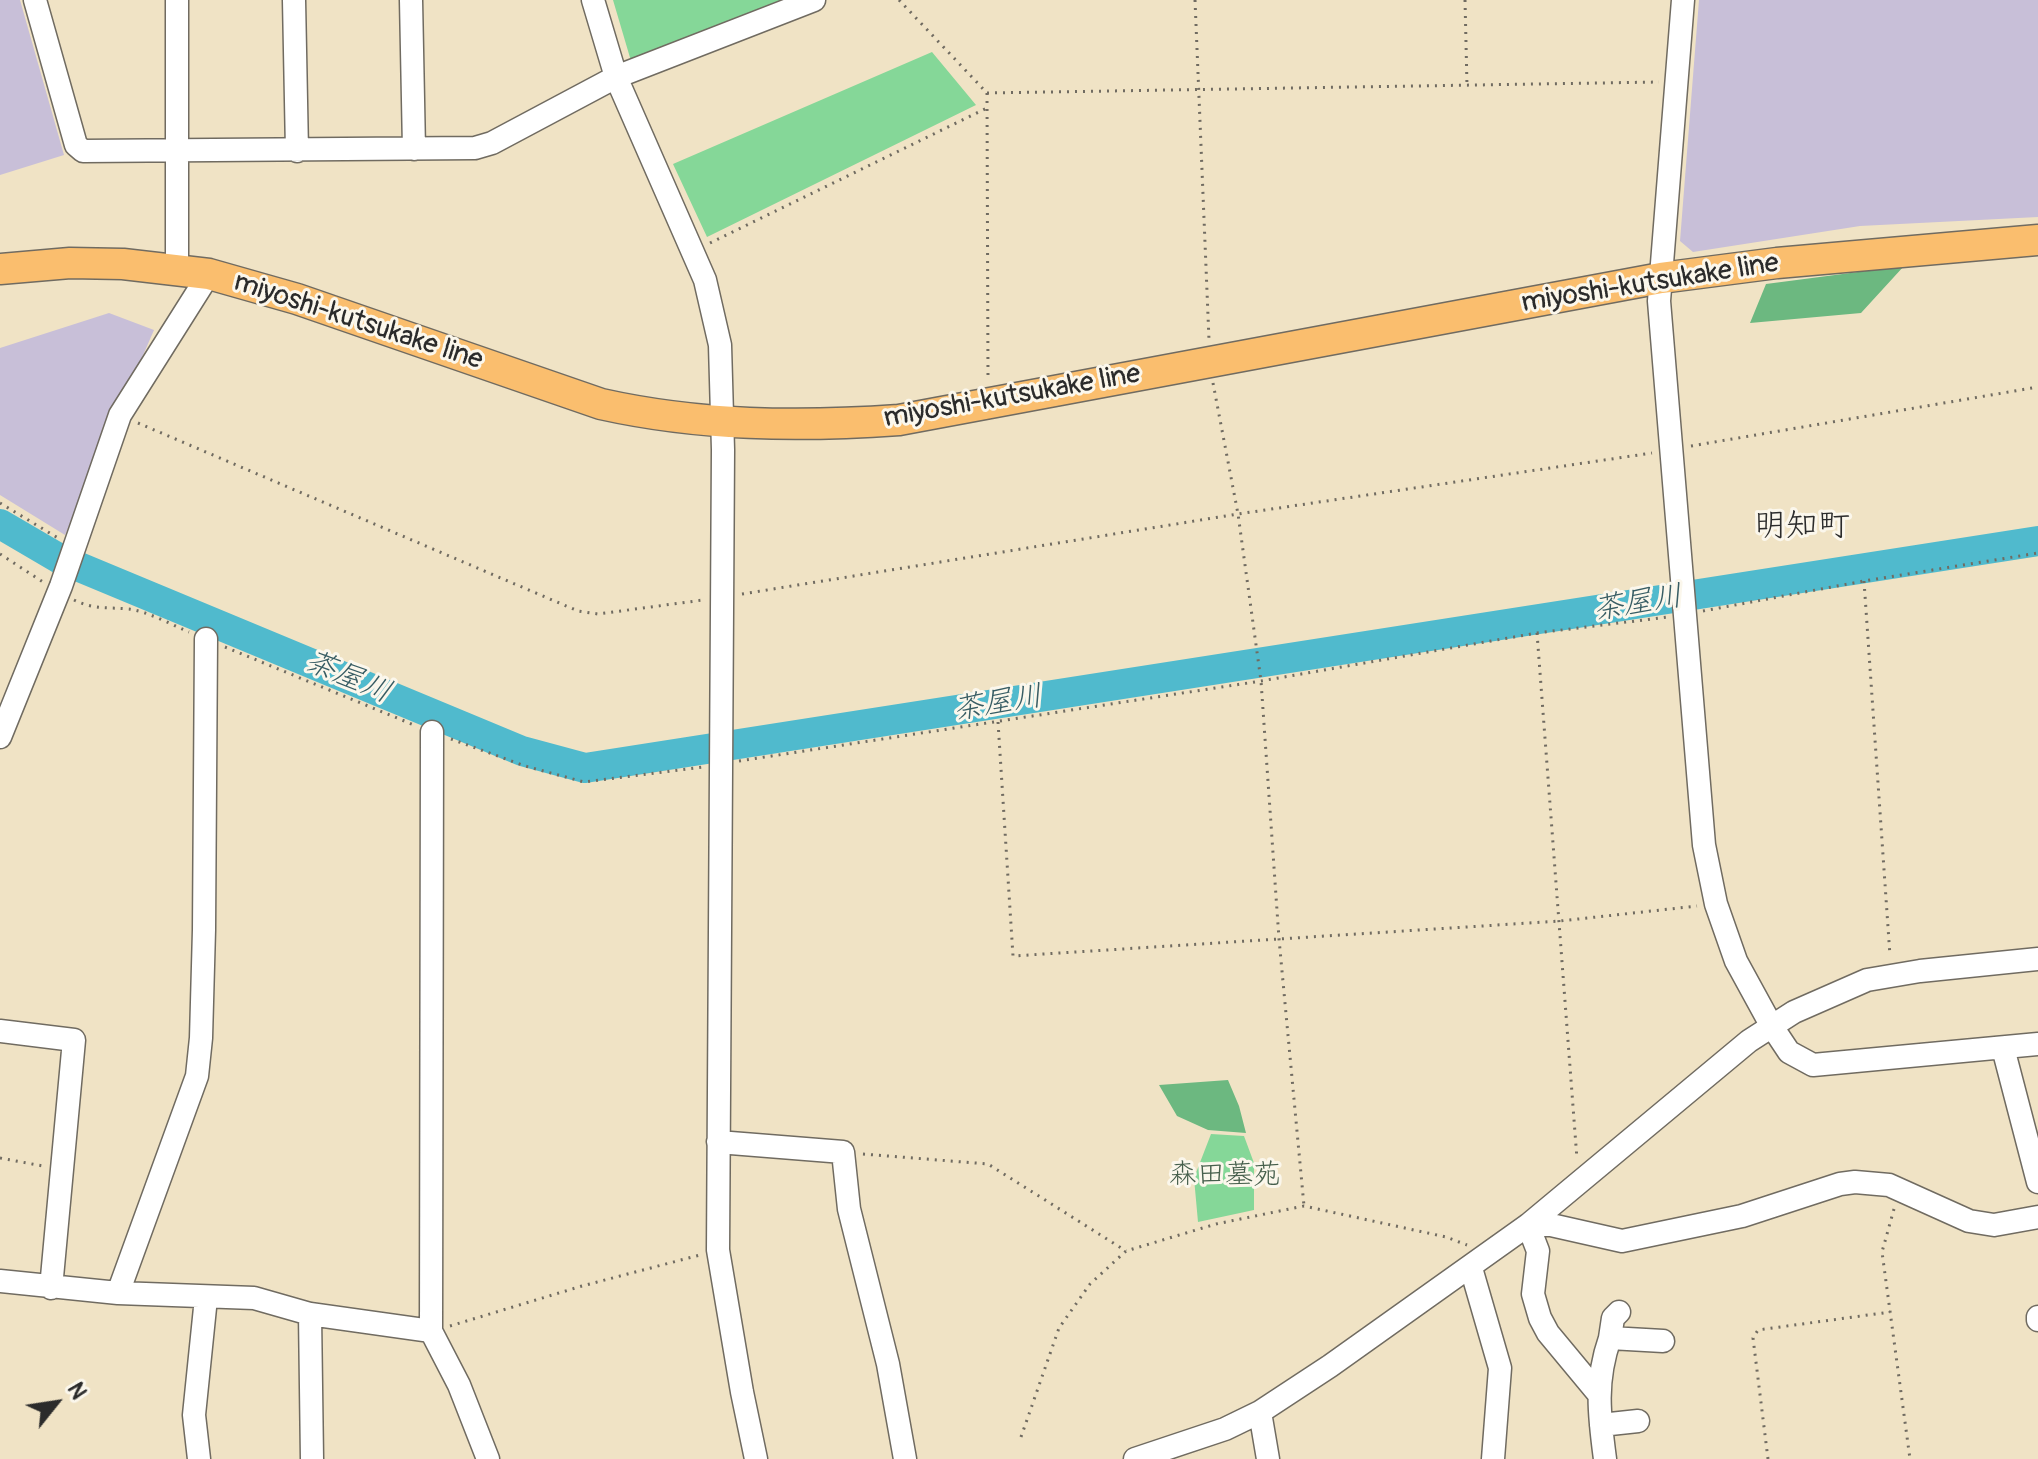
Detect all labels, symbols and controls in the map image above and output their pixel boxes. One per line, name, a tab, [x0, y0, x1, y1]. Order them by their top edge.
street label: miyoshi-kutsukake line	[1519, 247, 1781, 321]
street label: miyoshi-kutsukake line	[229, 266, 487, 378]
street label: miyoshi-kutsukake line	[881, 358, 1143, 436]
district label: 明知町	[1754, 508, 1850, 546]
water label: 茶屋川	[1591, 579, 1685, 629]
water label: 茶屋川	[300, 644, 396, 712]
water label: 茶屋川	[951, 679, 1045, 729]
park label: 森田墓苑	[1169, 1159, 1281, 1193]
north arrow	[16, 1363, 96, 1443]
text: N	[61, 1378, 93, 1404]

